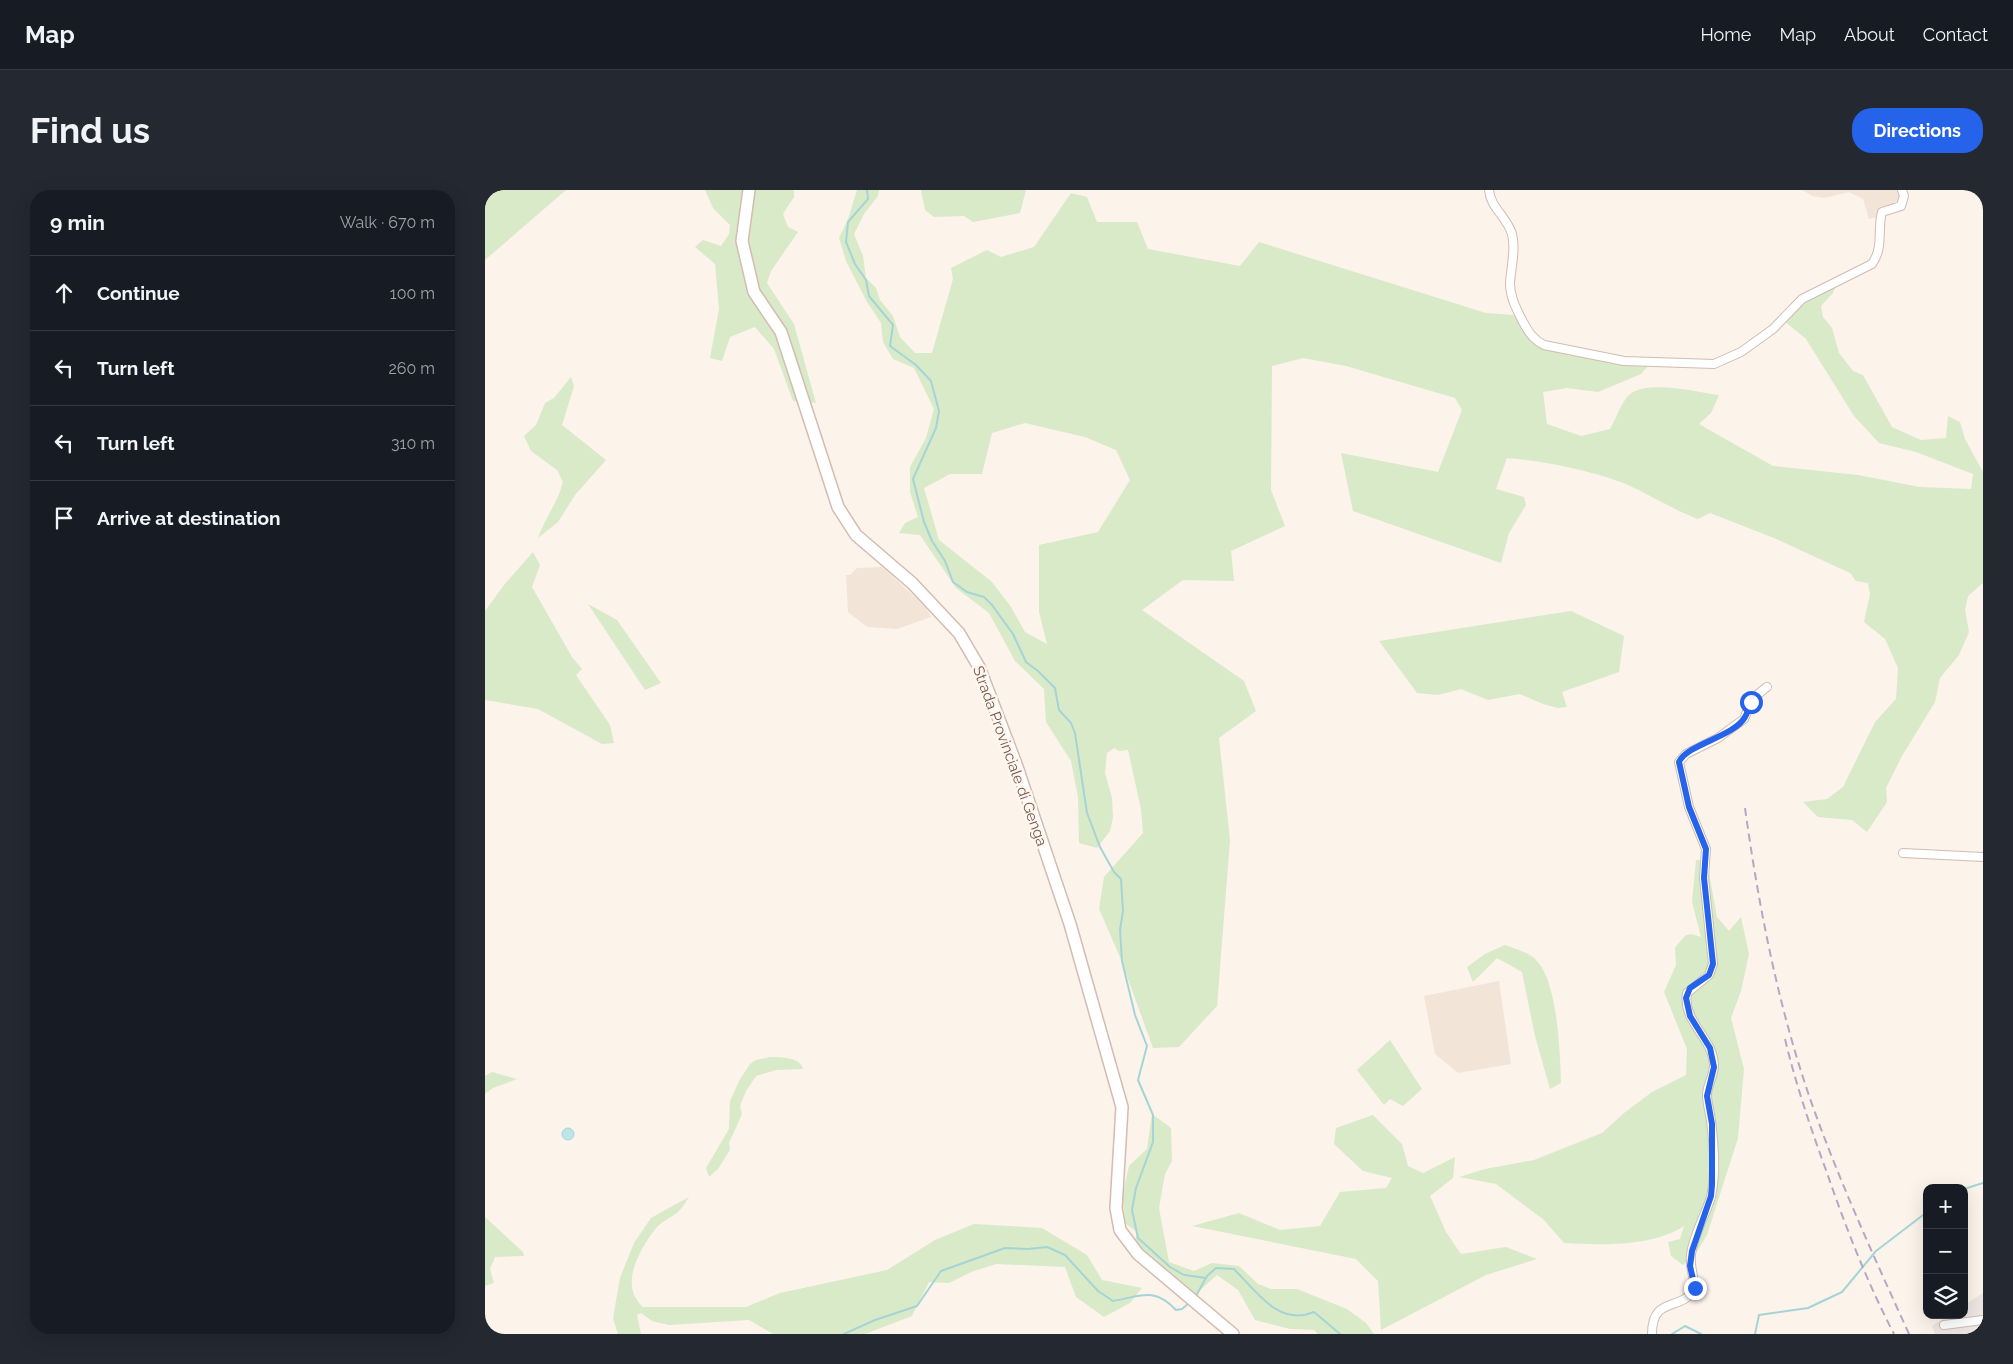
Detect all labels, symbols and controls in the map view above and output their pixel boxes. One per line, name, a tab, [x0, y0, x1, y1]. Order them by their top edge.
text: Map	[25, 20, 75, 49]
text: Home	[1700, 24, 1751, 45]
text: Map	[1779, 24, 1816, 45]
text: About	[1844, 24, 1895, 45]
text: Contact	[1923, 24, 1988, 45]
button: Directions	[1852, 108, 1983, 153]
text: Find us	[30, 110, 150, 151]
text: 9 min	[50, 210, 105, 235]
text: Walk · 670 m	[340, 213, 435, 232]
icon: ahead	[50, 279, 78, 307]
text: Continue	[97, 282, 180, 304]
text: 100 m	[390, 284, 435, 303]
icon: left	[50, 354, 78, 382]
text: Turn left	[97, 357, 174, 379]
text: 260 m	[388, 359, 435, 378]
icon: left	[50, 429, 78, 457]
text: Turn left	[97, 432, 174, 454]
text: 310 m	[391, 434, 435, 453]
icon: arrive	[50, 504, 78, 532]
text: Arrive at destination	[97, 507, 281, 529]
street label: Strada Provinciale di Genga	[969, 664, 1051, 848]
route start	[1740, 691, 1763, 714]
map controls	[1923, 1184, 1968, 1319]
button: +	[1923, 1184, 1968, 1229]
button: −	[1923, 1229, 1968, 1274]
button: layers	[1923, 1274, 1968, 1319]
route end	[1684, 1277, 1707, 1300]

